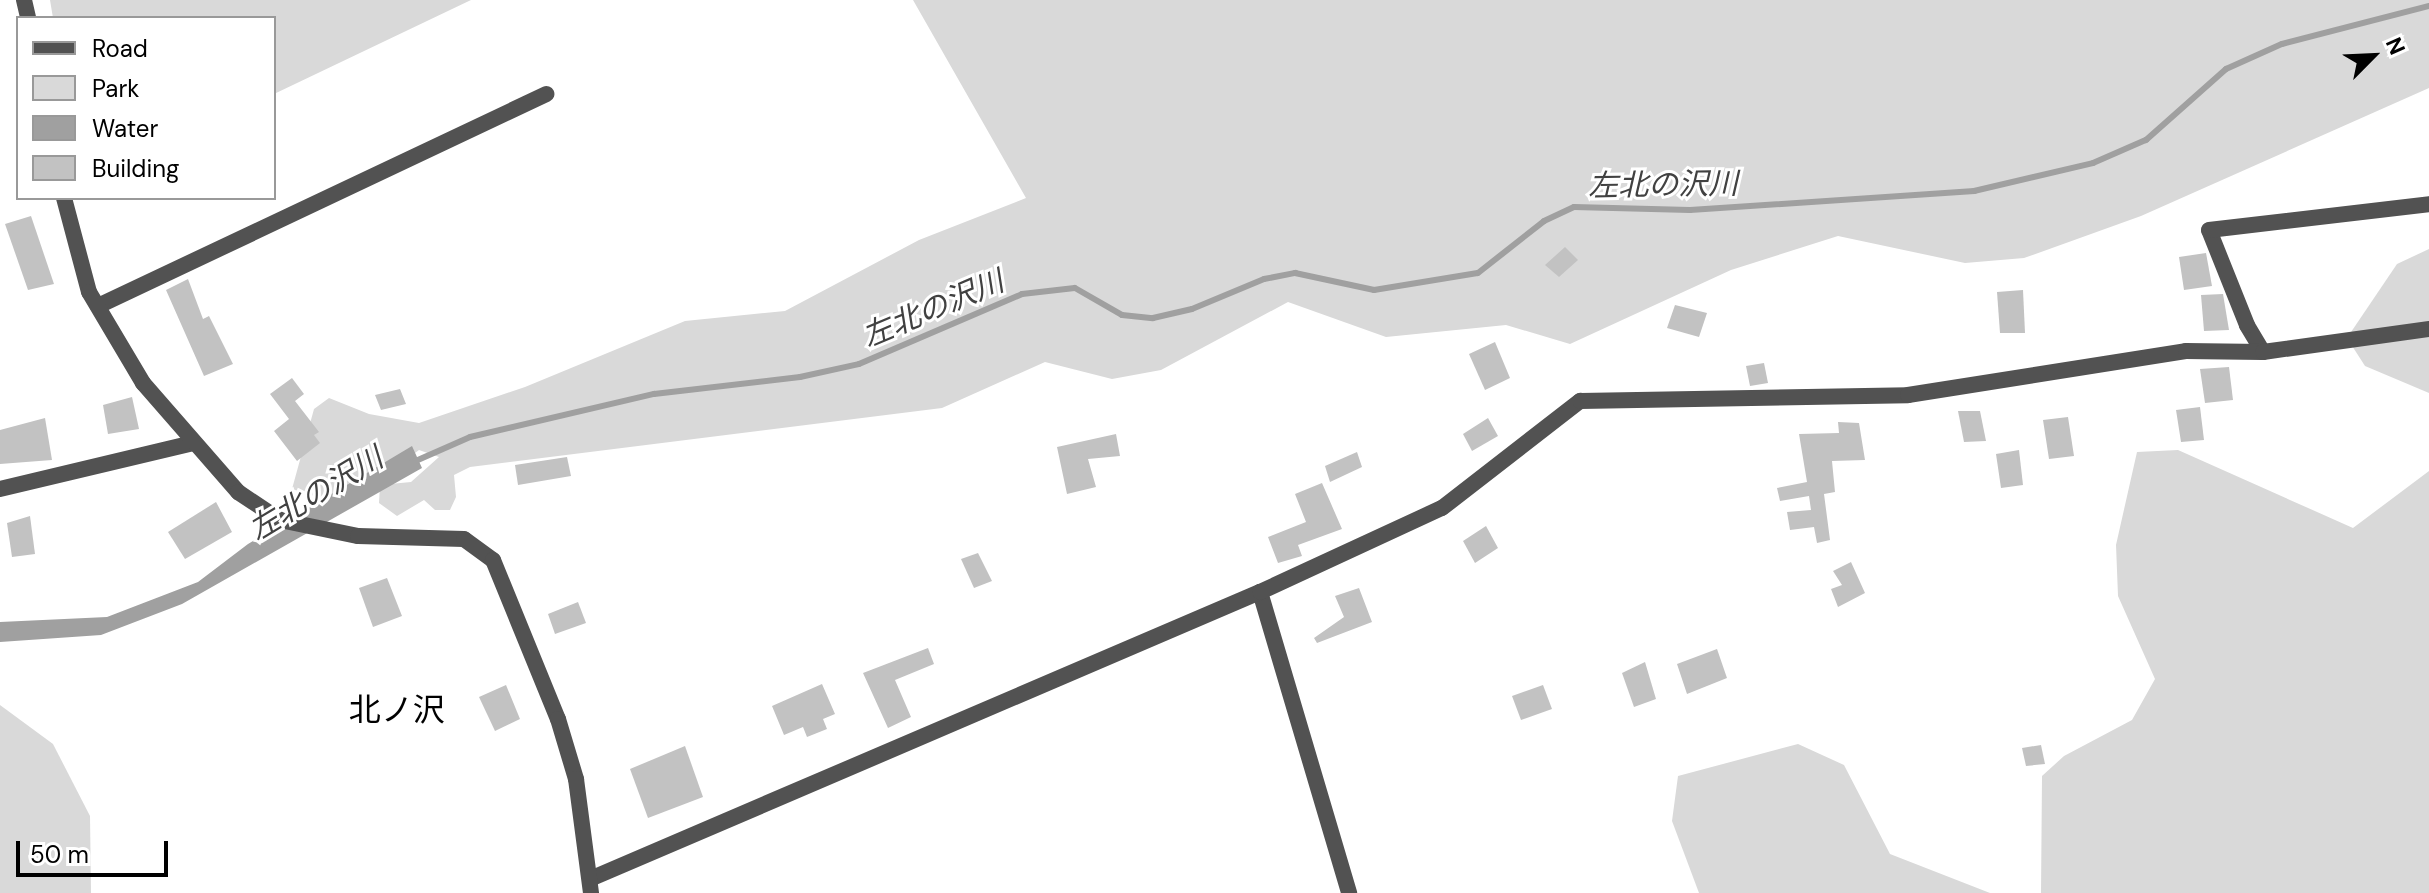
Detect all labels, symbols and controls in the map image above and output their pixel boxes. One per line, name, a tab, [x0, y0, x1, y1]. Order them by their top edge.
legend	[16, 16, 276, 200]
north arrow	[2333, 16, 2413, 96]
text: Road	[92, 33, 148, 64]
text: N	[2379, 33, 2412, 59]
text: Park	[92, 73, 139, 104]
text: Water	[92, 113, 158, 144]
text: Building	[92, 153, 179, 184]
water label: 左北の沢川	[1588, 166, 1738, 204]
water label: 左北の沢川	[857, 263, 1009, 355]
water label: 左北の沢川	[242, 440, 390, 548]
district label: 北ノ沢	[349, 691, 445, 729]
scale bar	[20, 825, 172, 875]
text: 50 m	[30, 839, 89, 870]

